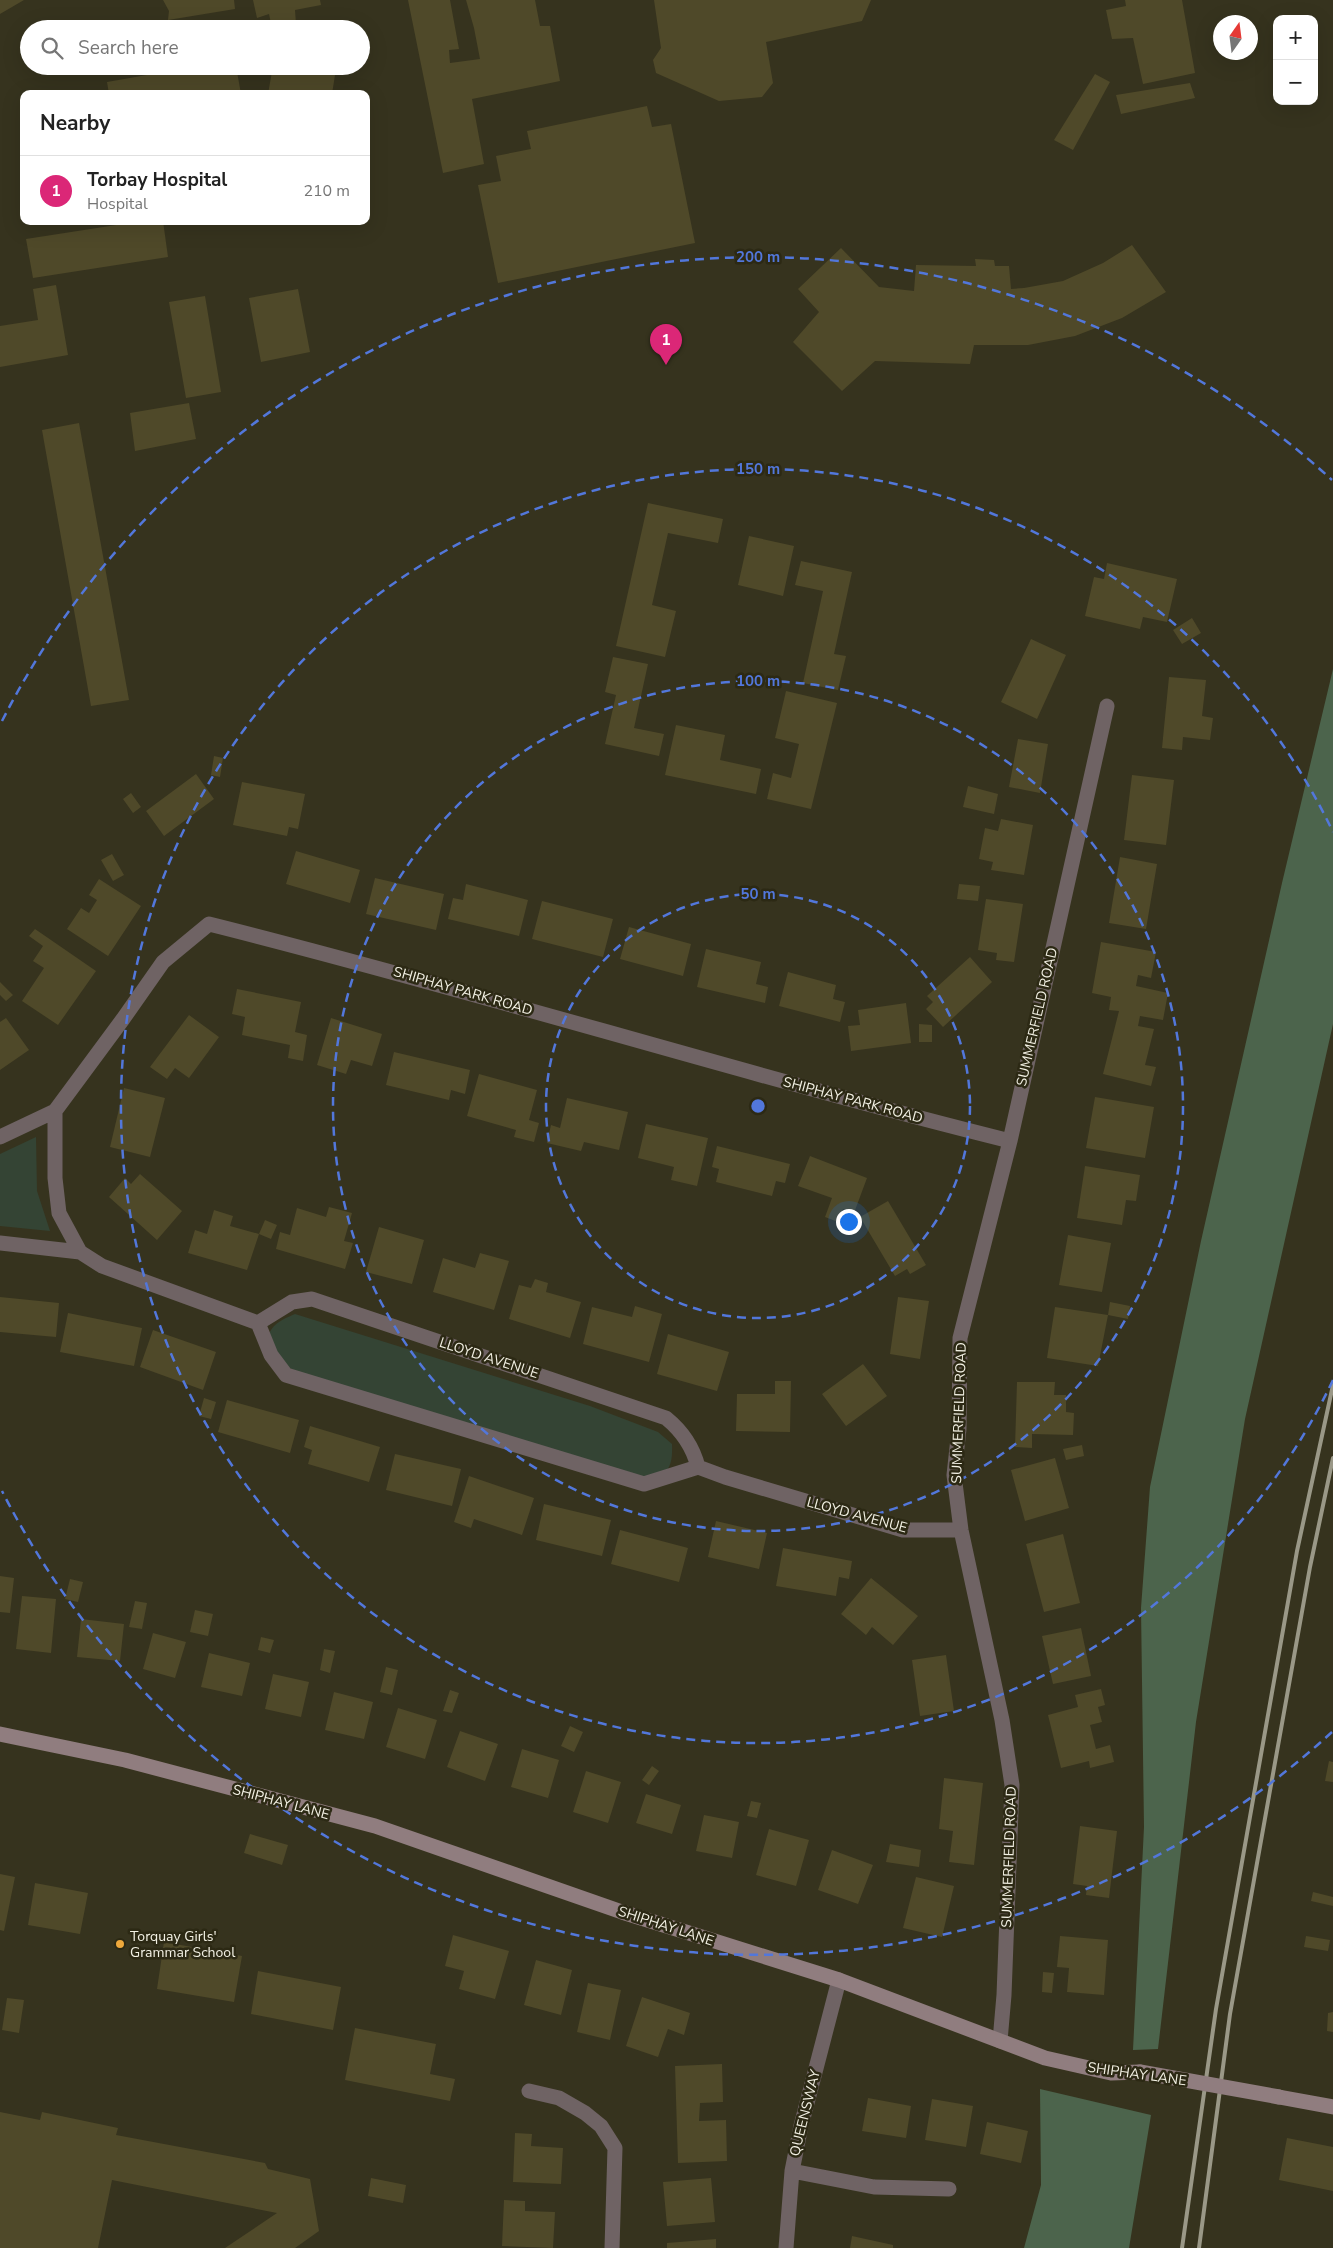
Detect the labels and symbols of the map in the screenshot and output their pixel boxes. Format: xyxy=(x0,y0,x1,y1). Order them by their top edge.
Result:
north arrow xyxy=(1213,15,1258,60)
text: 200 m xyxy=(736,247,780,267)
pin: 1 xyxy=(650,324,682,365)
text: 150 m xyxy=(736,459,780,479)
text: 100 m xyxy=(736,671,780,691)
text: 50 m xyxy=(740,884,776,904)
street label: SUMMERFIELD ROAD xyxy=(1012,946,1062,1088)
street label: SHIPHAY PARK ROAD xyxy=(391,962,535,1020)
street label: SHIPHAY PARK ROAD xyxy=(781,1072,925,1128)
centre of rings xyxy=(749,1097,767,1115)
your location xyxy=(836,1209,862,1235)
street label: LLOYD AVENUE xyxy=(437,1333,541,1383)
street label: SUMMERFIELD ROAD xyxy=(947,1342,971,1484)
street label: LLOYD AVENUE xyxy=(805,1492,909,1538)
street label: SHIPHAY LANE xyxy=(230,1780,332,1824)
street label: SUMMERFIELD ROAD xyxy=(997,1786,1021,1928)
street label: SHIPHAY LANE xyxy=(616,1902,716,1950)
place label: Torquay Girls' Grammar School xyxy=(130,1927,236,1962)
marker: Torquay Girls' Grammar School xyxy=(114,1938,126,1950)
street label: SHIPHAY LANE xyxy=(1086,2058,1188,2090)
street label: QUEENSWAY xyxy=(785,2067,825,2158)

